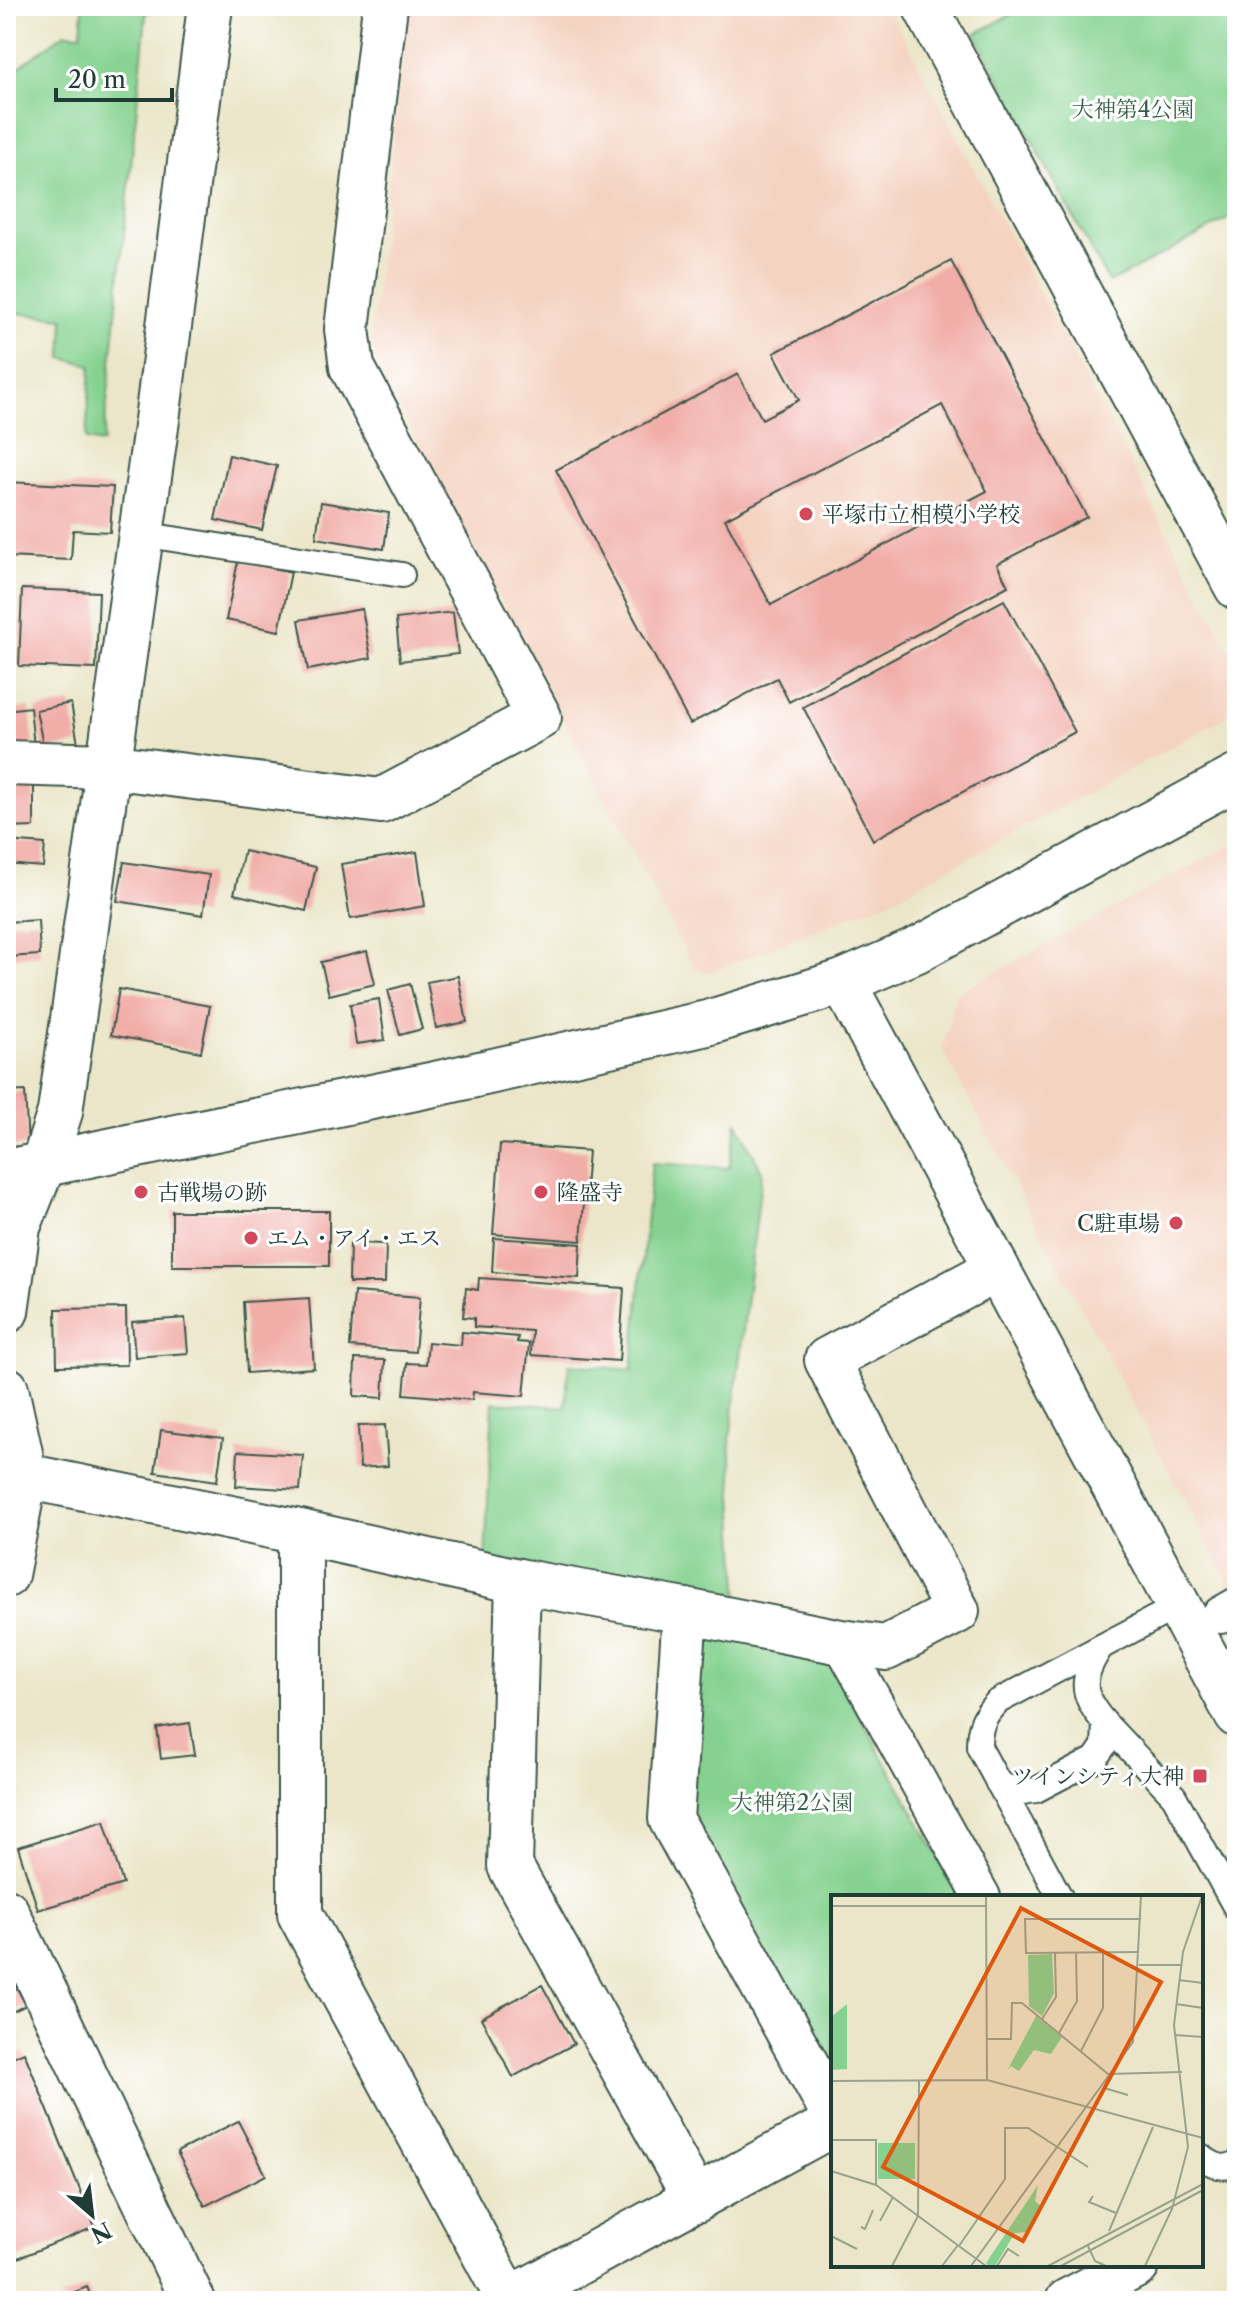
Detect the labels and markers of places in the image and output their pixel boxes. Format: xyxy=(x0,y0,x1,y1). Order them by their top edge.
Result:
place label: 平塚市立相模小学校 xyxy=(822,501,1020,528)
marker: 平塚市立相模小学校 xyxy=(797,505,815,523)
place label: 古戦場の跡 xyxy=(157,1179,267,1206)
place label: 隆盛寺 xyxy=(557,1179,623,1206)
marker: 古戦場の跡 xyxy=(132,1183,150,1201)
marker: 隆盛寺 xyxy=(532,1183,550,1201)
place label: C駐車場 xyxy=(1077,1210,1160,1237)
marker: C駐車場 xyxy=(1167,1214,1185,1232)
place label: エム・アイ・エス xyxy=(267,1225,441,1252)
marker: エム・アイ・エス xyxy=(242,1229,260,1247)
place label: ツインシティ大神 xyxy=(1011,1763,1184,1790)
marker: ツインシティ大神 xyxy=(1191,1767,1209,1785)

